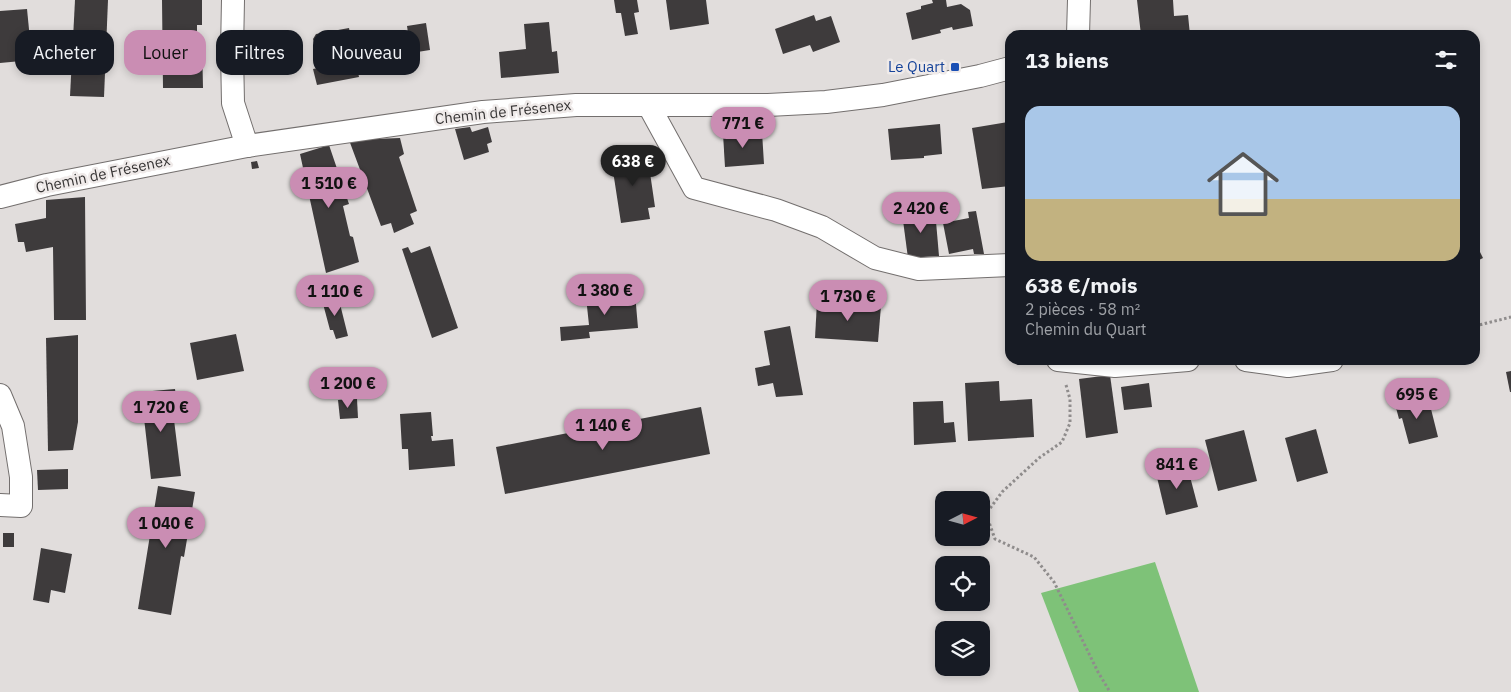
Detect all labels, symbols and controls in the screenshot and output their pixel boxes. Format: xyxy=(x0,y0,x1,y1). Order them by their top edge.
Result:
chip: Acheter xyxy=(15,30,114,75)
chip: Louer xyxy=(124,30,206,75)
chip: Filtres xyxy=(216,30,303,75)
chip: Nouveau xyxy=(313,30,420,75)
text: 13 biens xyxy=(1025,46,1109,74)
icon: filters xyxy=(1432,46,1460,74)
place label: Le Quart xyxy=(888,57,945,76)
marker: Le Quart xyxy=(949,61,961,73)
street label: Chemin de Frésenex xyxy=(434,95,572,128)
pin: 771 € xyxy=(708,106,778,149)
text: 771 € xyxy=(722,113,764,133)
icon: home xyxy=(1198,139,1288,229)
pin: 638 € xyxy=(598,144,668,187)
street label: Chemin de Frésenex xyxy=(34,150,172,197)
text: 638 € xyxy=(612,151,654,171)
pin: 1 510 € xyxy=(283,166,375,209)
text: 1 510 € xyxy=(301,173,357,193)
pin: 2 420 € xyxy=(875,192,967,234)
text: 2 420 € xyxy=(893,198,949,218)
text: 638 €/mois xyxy=(1025,271,1138,299)
pin: 1 110 € xyxy=(289,274,381,317)
pin: 1 380 € xyxy=(559,274,651,316)
text: 1 380 € xyxy=(577,280,633,300)
pin: 1 730 € xyxy=(802,280,894,322)
text: 1 110 € xyxy=(307,281,363,301)
text: 1 730 € xyxy=(820,286,876,306)
text: 2 pièces · 58 m² xyxy=(1025,299,1140,319)
text: Chemin du Quart xyxy=(1025,319,1146,339)
pin: 1 200 € xyxy=(302,366,394,409)
text: 1 200 € xyxy=(320,373,376,393)
pin: 695 € xyxy=(1382,378,1452,420)
text: 695 € xyxy=(1396,384,1438,404)
pin: 1 720 € xyxy=(115,390,207,433)
text: 1 720 € xyxy=(133,397,189,417)
pin: 1 140 € xyxy=(557,408,649,451)
text: 1 140 € xyxy=(575,415,631,435)
pin: 841 € xyxy=(1142,448,1212,490)
text: 841 € xyxy=(1156,454,1198,474)
north arrow xyxy=(935,491,990,546)
map controls xyxy=(935,491,990,676)
pin: 1 040 € xyxy=(120,506,212,549)
text: 1 040 € xyxy=(138,513,194,533)
button: locate xyxy=(935,556,990,611)
button: layers xyxy=(935,621,990,676)

